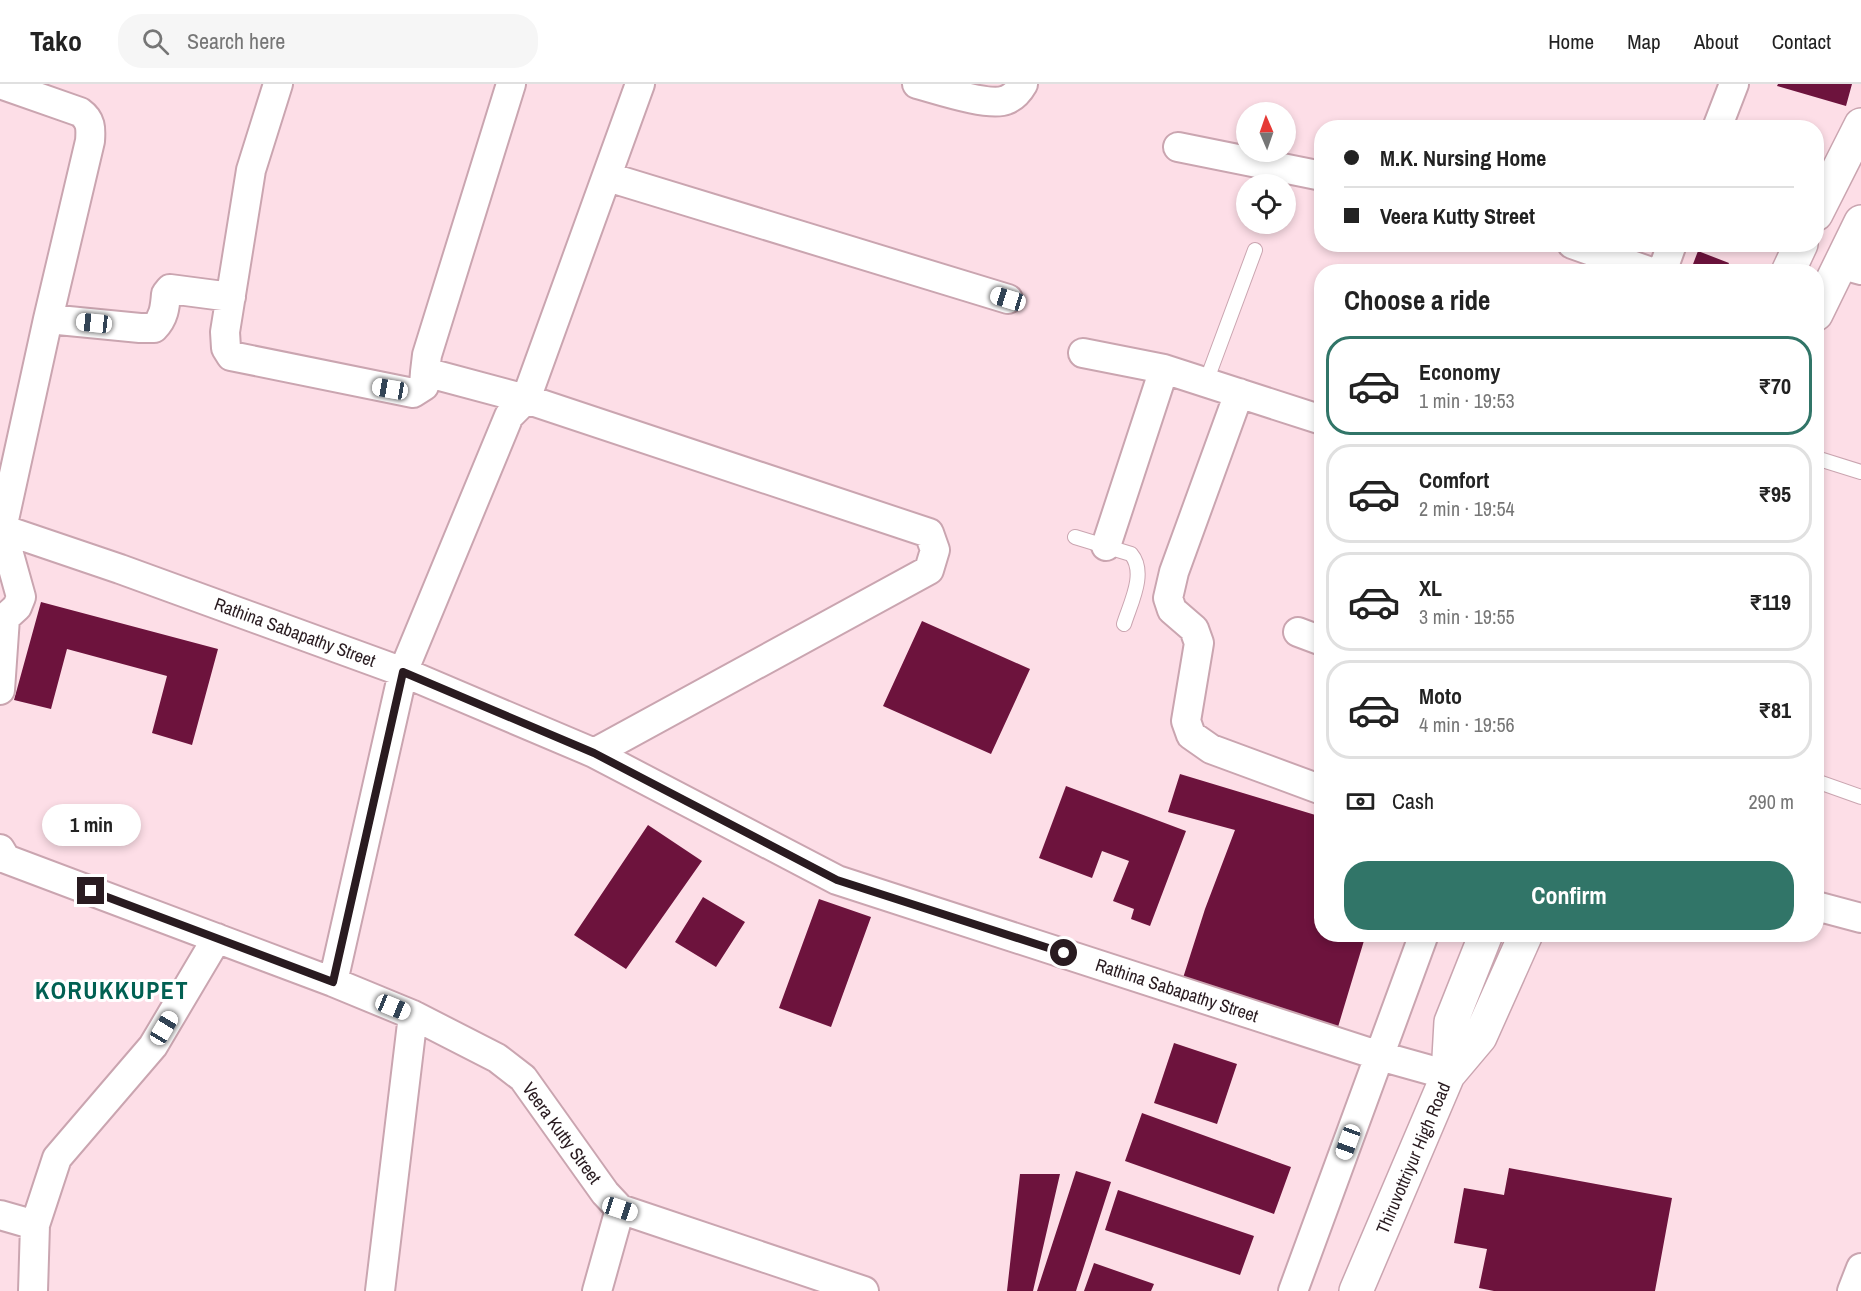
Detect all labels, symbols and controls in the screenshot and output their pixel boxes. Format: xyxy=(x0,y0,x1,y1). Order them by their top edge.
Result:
search box xyxy=(118,14,538,68)
text: Tako xyxy=(30,22,82,60)
icon: search xyxy=(139,25,172,58)
text: Search here xyxy=(187,26,285,56)
text: Home xyxy=(1548,27,1594,56)
text: Map xyxy=(1627,27,1661,56)
text: About xyxy=(1694,27,1739,56)
text: Contact xyxy=(1772,27,1831,56)
north arrow xyxy=(1236,102,1296,162)
map controls xyxy=(1236,102,1296,234)
text: M.K. Nursing Home xyxy=(1380,143,1546,173)
button: locate xyxy=(1236,174,1296,234)
text: Veera Kutty Street xyxy=(1380,201,1535,231)
text: Choose a ride xyxy=(1344,282,1490,318)
car xyxy=(988,285,1028,313)
car xyxy=(75,312,113,334)
text: Economy xyxy=(1419,357,1500,387)
icon: car xyxy=(1347,359,1401,413)
text: ₹70 xyxy=(1758,371,1791,401)
car xyxy=(371,377,409,401)
text: 1 min · 19:53 xyxy=(1419,387,1515,414)
text: Comfort xyxy=(1419,465,1489,495)
icon: car xyxy=(1347,467,1401,521)
text: ₹95 xyxy=(1758,479,1791,509)
text: 2 min · 19:54 xyxy=(1419,495,1515,522)
text: XL xyxy=(1419,573,1442,603)
icon: car xyxy=(1347,575,1401,629)
text: ₹119 xyxy=(1749,587,1791,617)
street label: Rathina Sabapathy Street xyxy=(211,591,379,673)
text: 3 min · 19:55 xyxy=(1419,603,1515,630)
text: Moto xyxy=(1419,681,1462,711)
icon: car xyxy=(1347,683,1401,737)
text: ₹81 xyxy=(1758,695,1791,725)
text: 4 min · 19:56 xyxy=(1419,711,1515,738)
icon: cash xyxy=(1344,785,1377,818)
text: Cash xyxy=(1392,786,1434,816)
text: 290 m xyxy=(1748,788,1794,815)
callout: 1 min xyxy=(42,804,140,846)
text: 1 min xyxy=(70,811,113,838)
button: Confirm xyxy=(1344,861,1794,930)
route end xyxy=(77,877,104,904)
route start xyxy=(1050,939,1077,966)
street label: Rathina Sabapathy Street xyxy=(1092,952,1262,1028)
district label: KORUKKUPET xyxy=(35,974,189,1006)
car xyxy=(373,992,413,1022)
car xyxy=(147,1008,181,1048)
street label: Veera Kutty Street xyxy=(517,1077,607,1189)
street label: Thiruvottriyur High Road xyxy=(1370,1078,1456,1238)
car xyxy=(1333,1122,1363,1162)
car xyxy=(600,1195,640,1223)

